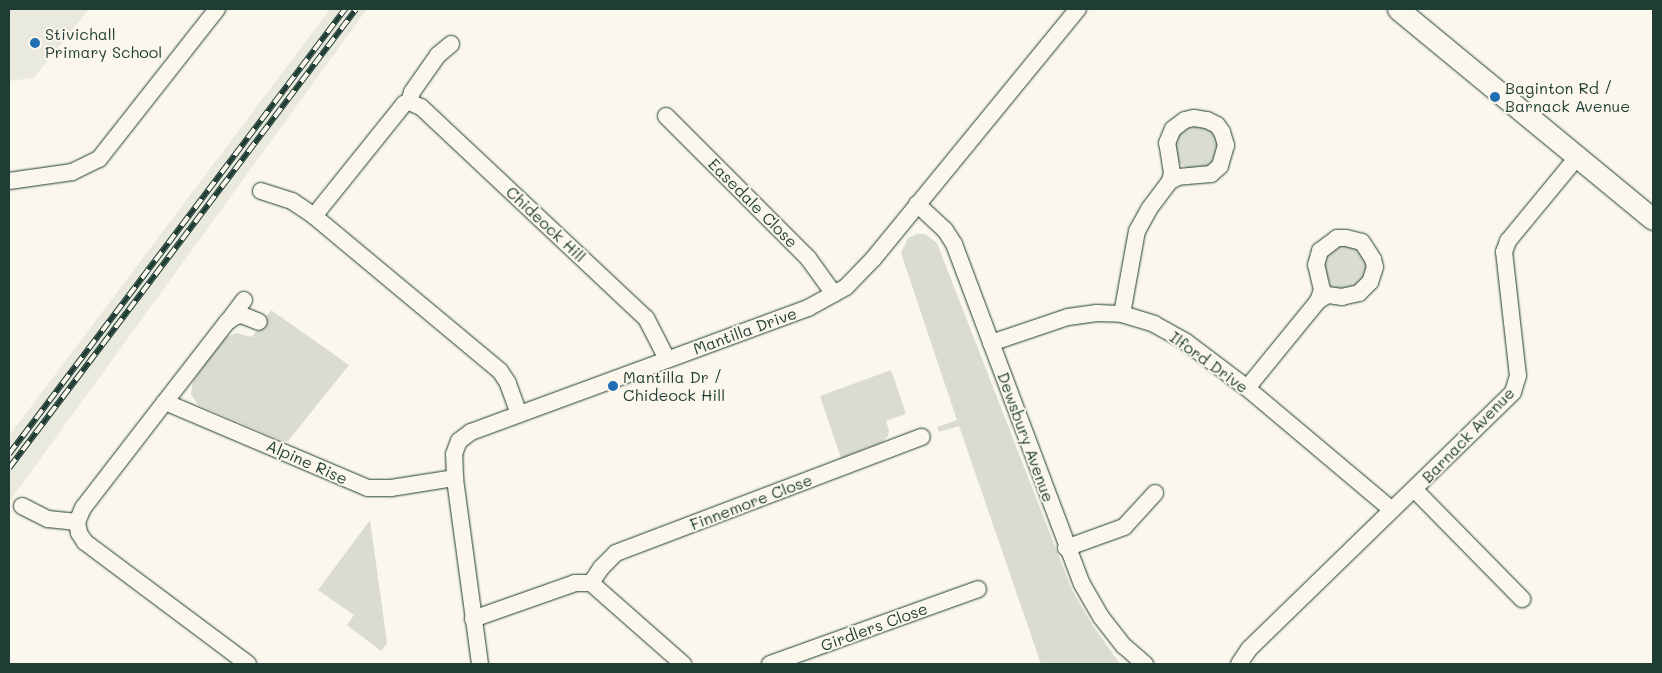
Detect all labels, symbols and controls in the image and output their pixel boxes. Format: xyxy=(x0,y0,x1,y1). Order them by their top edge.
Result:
place label: Stivichall Primary School xyxy=(45,24,162,62)
marker: Stivichall Primary School xyxy=(29,37,41,49)
place label: Baginton Rd / Barnack Avenue xyxy=(1505,78,1630,116)
marker: Baginton Rd / Barnack Avenue xyxy=(1489,91,1501,103)
street label: Easedale Close xyxy=(704,154,802,252)
street label: Chideock Hill xyxy=(502,182,590,266)
street label: Mantilla Drive xyxy=(691,303,799,359)
street label: Ilford Drive xyxy=(1166,327,1252,397)
place label: Mantilla Dr / Chideock Hill xyxy=(623,367,725,405)
street label: Dewsbury Avenue xyxy=(994,369,1058,505)
marker: Mantilla Dr / Chideock Hill xyxy=(607,380,619,392)
street label: Barnack Avenue xyxy=(1418,383,1518,487)
street label: Alpine Rise xyxy=(264,436,350,488)
street label: Finnemore Close xyxy=(687,470,815,534)
street label: Girdlers Close xyxy=(818,599,930,655)

